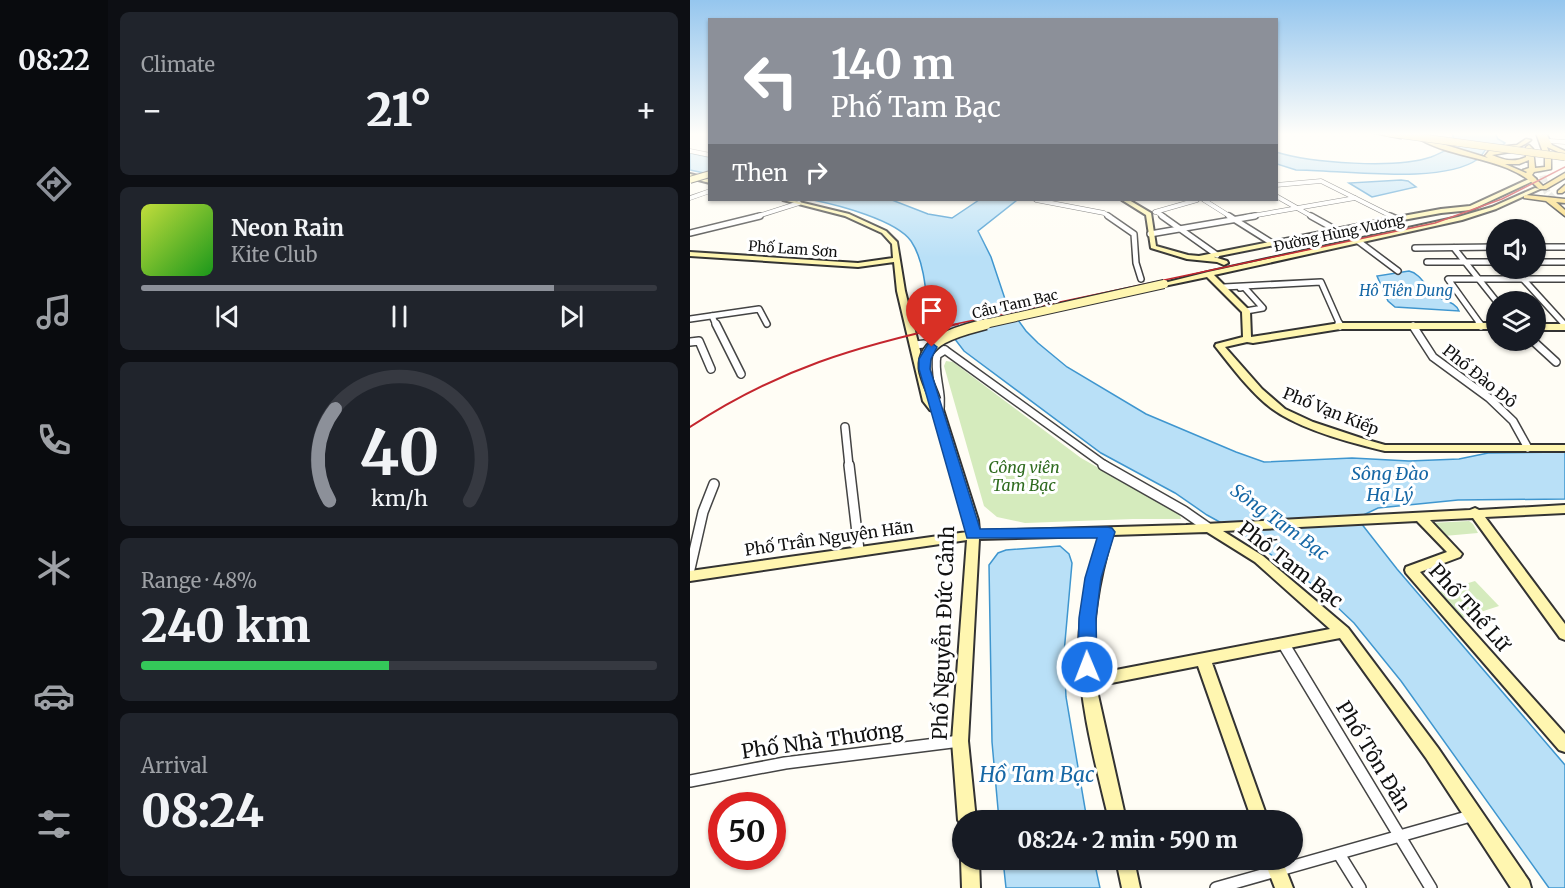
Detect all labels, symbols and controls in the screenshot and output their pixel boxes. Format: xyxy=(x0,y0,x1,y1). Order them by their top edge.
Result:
text: 140 m xyxy=(831,38,954,90)
icon: left xyxy=(732,42,810,120)
text: 08:22 xyxy=(18,43,90,77)
text: Climate xyxy=(141,52,215,77)
text: 21° xyxy=(366,82,432,138)
text: − xyxy=(141,90,163,131)
text: + xyxy=(635,90,657,131)
text: Phố Tam Bạc xyxy=(831,90,1001,124)
icon: right xyxy=(800,156,833,189)
text: Then xyxy=(732,159,788,187)
icon: directions xyxy=(33,163,75,205)
street label: Đường Hùng Vương xyxy=(1272,210,1406,256)
text: Neon Rain xyxy=(231,214,344,242)
map controls xyxy=(1486,219,1546,351)
button: sound xyxy=(1486,219,1546,279)
street label: Phố Lam Sơn xyxy=(748,237,838,261)
text: Kite Club xyxy=(231,242,317,267)
water label: Hô Tiên Dung xyxy=(1358,281,1453,300)
pin xyxy=(906,285,957,347)
street label: Cầu Tam Bạc xyxy=(970,285,1060,323)
icon: music xyxy=(33,291,75,333)
button: layers xyxy=(1486,291,1546,351)
icon: arrive xyxy=(915,294,948,327)
icon: previous xyxy=(211,300,244,333)
icon: pause xyxy=(383,300,416,333)
icon: next xyxy=(555,300,588,333)
street label: Phố Đào Đô xyxy=(1439,340,1521,412)
street label: Phố Vạn Kiếp xyxy=(1280,383,1382,439)
text: 40 xyxy=(359,414,439,492)
icon: phone xyxy=(33,419,75,461)
park label: Công viên Tam Bạc xyxy=(988,457,1060,495)
water label: Sông Đào Hạ Lý xyxy=(1351,462,1429,506)
water label: Sông Tam Bạc xyxy=(1226,479,1334,565)
text: km/h xyxy=(371,485,427,512)
street label: Phố Tam Bạc xyxy=(1234,515,1348,613)
street label: Phố Trần Nguyên Hãn xyxy=(743,516,915,560)
street label: Phố Nguyễn Đức Cảnh xyxy=(926,525,959,741)
icon: climate xyxy=(33,547,75,589)
street label: Phố Thế Lữ xyxy=(1424,558,1517,657)
text: Range · 48% xyxy=(141,568,257,593)
text: 240 km xyxy=(141,598,311,654)
position arrow xyxy=(1055,635,1119,699)
icon: car xyxy=(33,675,75,717)
street label: Phố Tôn Đản xyxy=(1331,696,1417,816)
street label: Phố Nhà Thương xyxy=(740,716,904,764)
text: Arrival xyxy=(141,753,208,778)
water label: Hồ Tam Bạc xyxy=(978,761,1095,788)
text: 08:24 xyxy=(141,783,264,839)
speed limit sign: 50 xyxy=(708,792,786,870)
icon: filters xyxy=(33,803,75,845)
text: 08:24 · 2 min · 590 m xyxy=(1018,826,1237,854)

